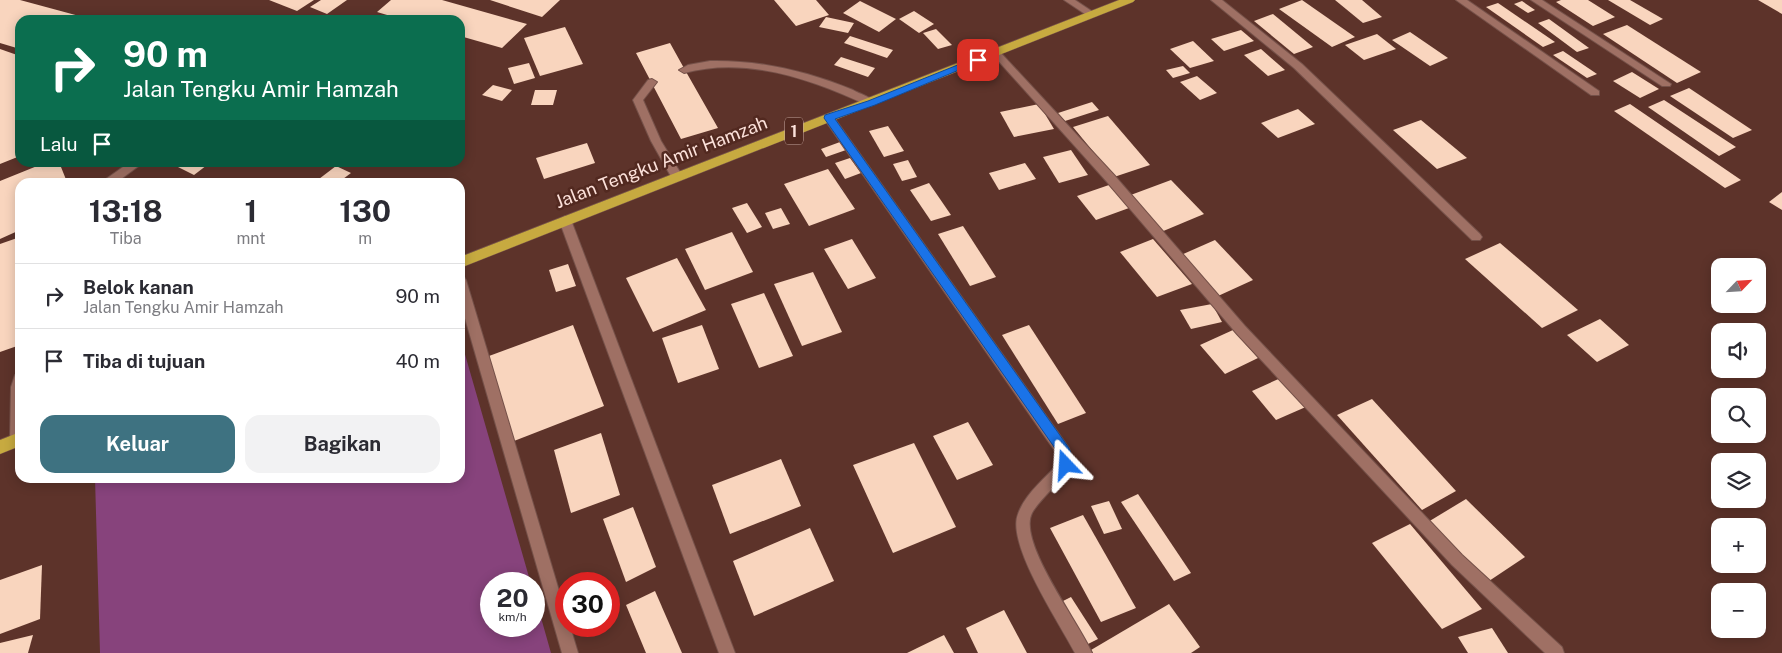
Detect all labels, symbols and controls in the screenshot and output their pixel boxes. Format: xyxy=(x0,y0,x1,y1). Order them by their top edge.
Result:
text: 90 m xyxy=(123,34,208,75)
icon: right xyxy=(40,35,105,100)
pin xyxy=(957,39,999,81)
icon: arrive xyxy=(964,46,992,74)
text: Jalan Tengku Amir Hamzah xyxy=(123,76,399,102)
street label: Jalan Tengku Amir Hamzah xyxy=(552,112,770,212)
road number: 1 xyxy=(785,118,803,144)
icon: arrive xyxy=(88,130,116,158)
text: Lalu xyxy=(40,133,78,155)
text: 13:18 xyxy=(89,193,163,229)
text: 1 xyxy=(244,193,257,229)
text: 130 xyxy=(339,193,391,229)
text: Tiba xyxy=(110,229,142,248)
text: mnt xyxy=(236,229,265,248)
text: m xyxy=(358,229,372,248)
north arrow xyxy=(1711,258,1766,312)
map controls xyxy=(1711,258,1766,638)
text: Belok kanan xyxy=(83,276,194,298)
icon: right xyxy=(40,282,68,310)
text: 90 m xyxy=(396,285,440,307)
text: Jalan Tengku Amir Hamzah xyxy=(83,298,284,317)
button: sound xyxy=(1711,323,1766,378)
icon: arrive xyxy=(40,347,68,375)
text: Tiba di tujuan xyxy=(83,350,205,372)
text: 40 m xyxy=(395,350,440,372)
button: search xyxy=(1711,388,1766,443)
button: Keluar xyxy=(40,415,235,473)
button: Bagikan xyxy=(245,415,440,473)
position arrow xyxy=(1039,438,1091,490)
button: layers xyxy=(1711,453,1766,508)
button: + xyxy=(1711,518,1766,573)
speed limit sign: 30 xyxy=(555,572,620,637)
text: 20 xyxy=(497,583,529,613)
button: − xyxy=(1711,583,1766,638)
text: km/h xyxy=(498,610,527,624)

